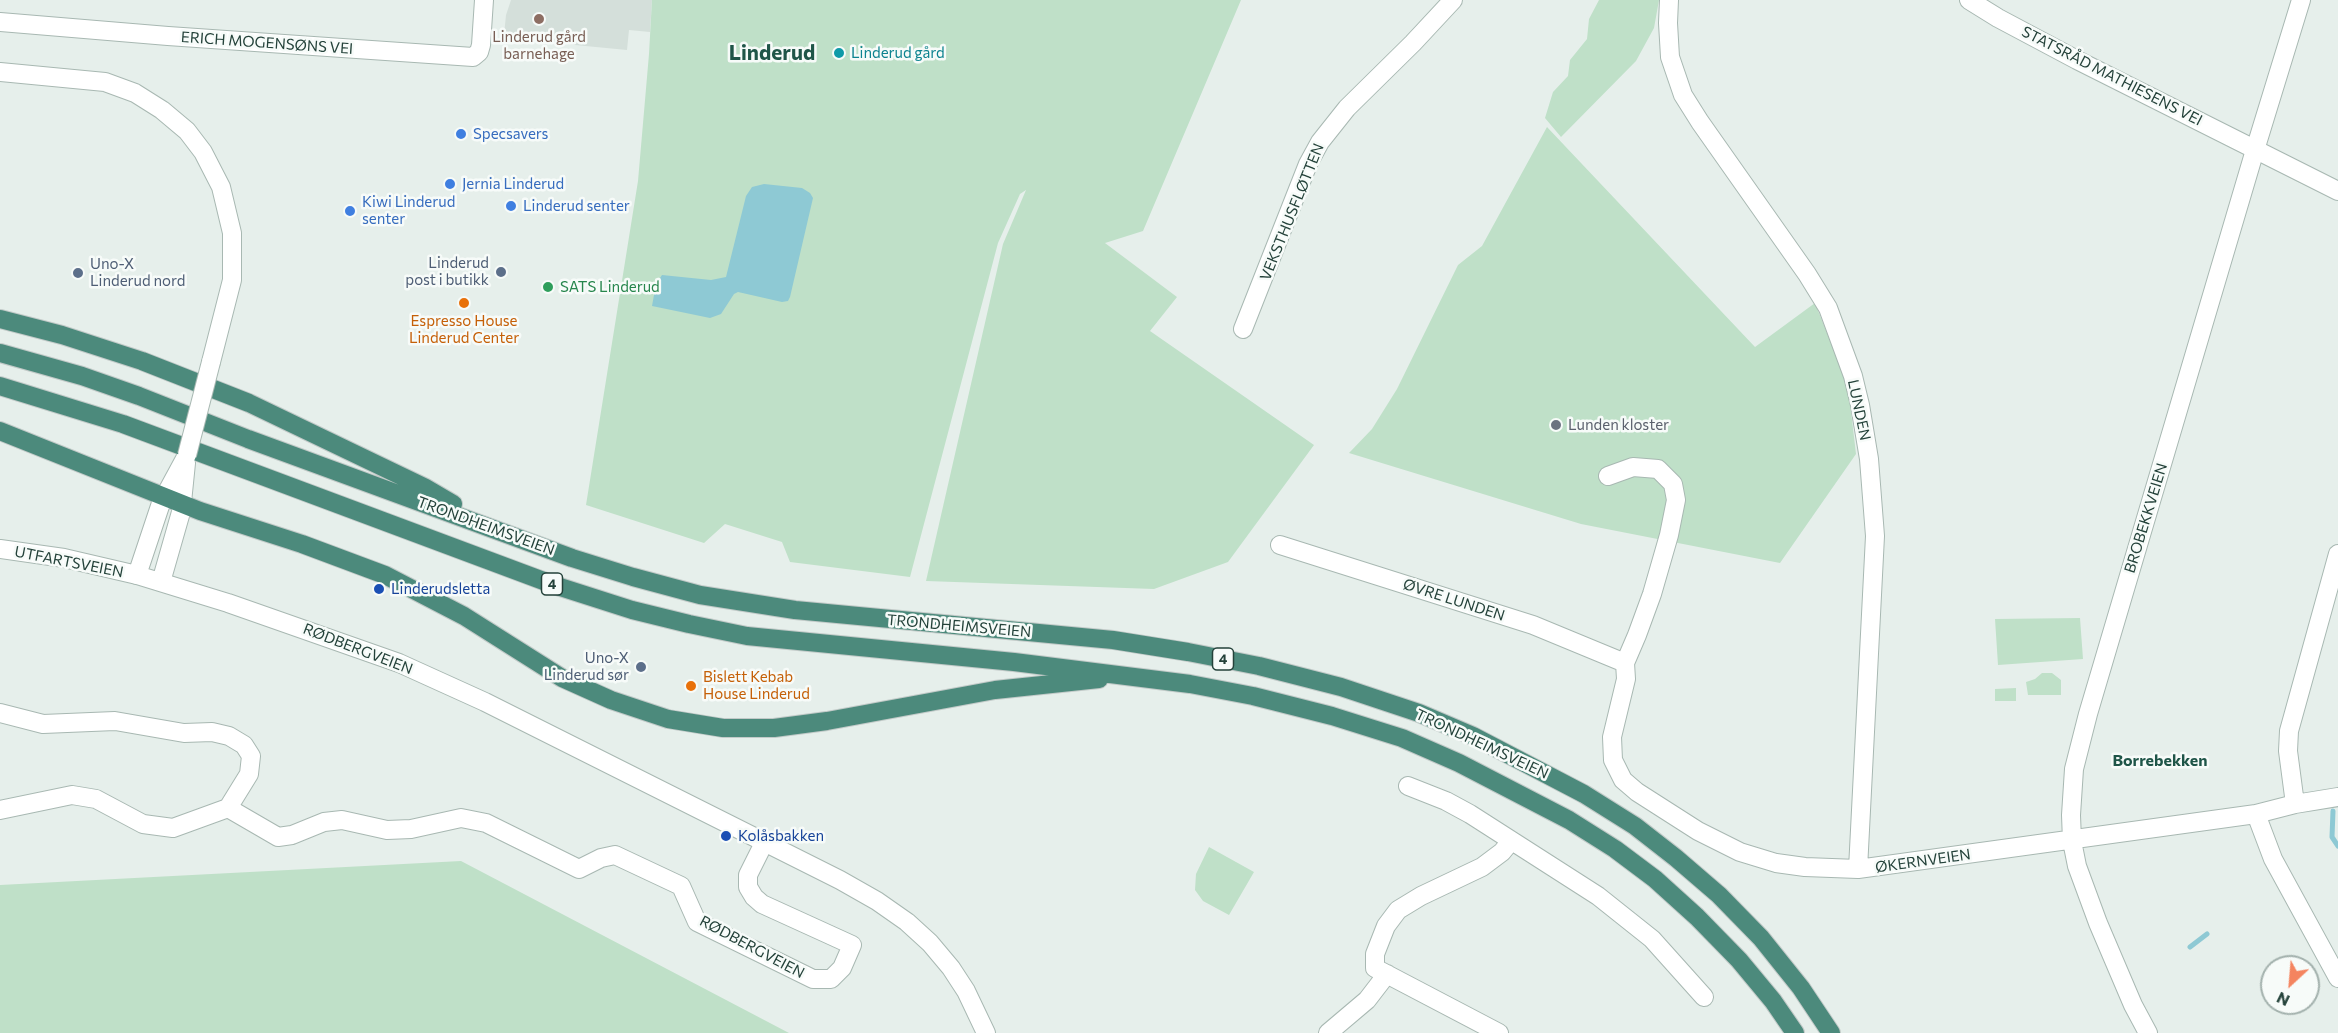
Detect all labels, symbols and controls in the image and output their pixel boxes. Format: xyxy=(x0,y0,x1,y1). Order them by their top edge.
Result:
marker: Linderud gård barnehage xyxy=(532,12,546,26)
street label: STATSRÅD MATHIESENS VEI xyxy=(2019,23,2205,129)
street label: ERICH MOGENSØNS VEI xyxy=(180,28,354,58)
place label: Linderud gård barnehage xyxy=(492,28,586,63)
district label: Linderud xyxy=(729,40,815,66)
place label: Linderud gård xyxy=(851,44,945,62)
marker: Linderud gård xyxy=(832,46,846,60)
place label: Specsavers xyxy=(473,125,548,143)
marker: Specsavers xyxy=(454,127,468,141)
street label: VEKSTHUSFLØTTEN xyxy=(1256,141,1328,283)
place label: Jernia Linderud xyxy=(462,175,564,193)
marker: Jernia Linderud xyxy=(443,177,457,191)
place label: Kiwi Linderud senter xyxy=(362,193,455,228)
place label: Linderud senter xyxy=(523,197,630,215)
marker: Linderud senter xyxy=(504,199,518,213)
marker: Kiwi Linderud senter xyxy=(343,204,357,218)
place label: Linderud post i butikk xyxy=(405,254,489,289)
place label: Uno-X Linderud nord xyxy=(90,255,185,290)
marker: Linderud post i butikk xyxy=(494,265,508,279)
marker: Uno-X Linderud nord xyxy=(71,266,85,280)
place label: SATS Linderud xyxy=(560,278,660,296)
marker: SATS Linderud xyxy=(541,280,555,294)
marker: Espresso House Linderud Center xyxy=(457,296,471,310)
place label: Espresso House Linderud Center xyxy=(409,312,519,347)
street label: LUNDEN xyxy=(1844,378,1874,442)
place label: Lunden kloster xyxy=(1568,416,1669,434)
marker: Lunden kloster xyxy=(1549,418,1563,432)
street label: BROBEKKVEIEN xyxy=(2121,461,2171,575)
street label: TRONDHEIMSVEIEN xyxy=(415,493,557,559)
street label: UTFARTSVEIEN xyxy=(13,543,125,581)
road number: 4 xyxy=(542,573,562,595)
street label: ØVRE LUNDEN xyxy=(1401,575,1507,625)
place label: Linderudsletta xyxy=(391,580,490,598)
marker: Linderudsletta xyxy=(372,582,386,596)
street label: TRONDHEIMSVEIEN xyxy=(886,611,1032,641)
street label: RØDBERGVEIEN xyxy=(301,620,415,678)
road number: 4 xyxy=(1212,648,1234,670)
place label: Uno-X Linderud sør xyxy=(544,649,629,684)
marker: Uno-X Linderud sør xyxy=(634,660,648,674)
place label: Bislett Kebab House Linderud xyxy=(703,668,810,703)
marker: Bislett Kebab House Linderud xyxy=(684,679,698,693)
street label: TRONDHEIMSVEIEN xyxy=(1413,705,1551,783)
district label: Borrebekken xyxy=(2112,751,2208,771)
place label: Kolåsbakken xyxy=(738,827,824,845)
marker: Kolåsbakken xyxy=(719,829,733,843)
street label: ØKERNVEIEN xyxy=(1874,845,1972,877)
street label: RØDBERGVEIEN xyxy=(697,912,807,982)
north arrow xyxy=(2260,955,2320,1015)
text: N xyxy=(2273,989,2292,1011)

